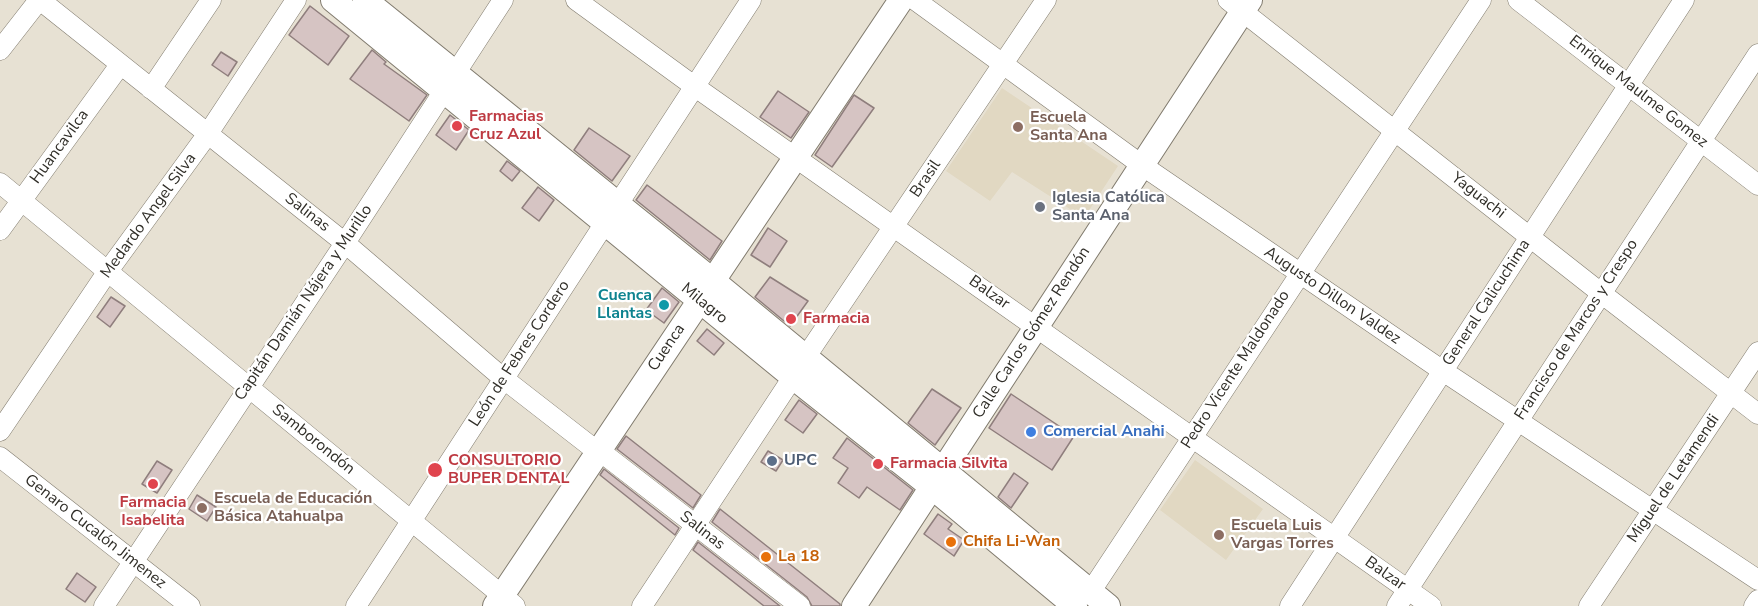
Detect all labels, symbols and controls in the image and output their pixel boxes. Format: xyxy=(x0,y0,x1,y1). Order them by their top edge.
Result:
street label: Enrique Maulme Gomez xyxy=(1565,32,1711,152)
street label: Huancavilca xyxy=(27,106,93,188)
place label: Farmacias Cruz Azul xyxy=(469,107,544,145)
place label: Escuela Santa Ana xyxy=(1030,108,1107,146)
marker: Farmacias Cruz Azul xyxy=(450,119,464,133)
marker: Escuela Santa Ana xyxy=(1011,120,1025,134)
street label: Medardo Angel Silva xyxy=(97,150,201,282)
street label: Brasil xyxy=(907,157,945,201)
street label: Yaguachi xyxy=(1447,169,1509,223)
place label: Iglesia Católica Santa Ana xyxy=(1052,188,1165,226)
street label: Salinas xyxy=(281,189,333,237)
marker: Iglesia Católica Santa Ana xyxy=(1033,200,1047,214)
street label: Capitán Damián Nájera y Murillo xyxy=(231,201,377,405)
street label: General Calicuchima xyxy=(1439,236,1535,370)
street label: Francisco de Marcos y Crespo xyxy=(1511,236,1643,424)
street label: Augusto Dillon Valdez xyxy=(1260,243,1404,349)
street label: Calle Carlos Gómez Rendón xyxy=(969,244,1095,422)
street label: Balzar xyxy=(965,272,1013,314)
street label: León de Febres Cordero xyxy=(466,277,574,431)
street label: Milagro xyxy=(677,279,731,329)
place label: Cuenca Llantas xyxy=(597,286,652,324)
street label: Pedro Vicente Maldonado xyxy=(1178,287,1294,453)
marker: Cuenca Llantas xyxy=(657,298,671,312)
place label: Farmacia xyxy=(803,309,870,329)
marker: Farmacia xyxy=(784,312,798,326)
street label: Cuenca xyxy=(644,321,690,375)
street label: Samborondón xyxy=(268,401,358,479)
street label: Miguel de Letamendi xyxy=(1624,411,1724,547)
place label: Comercial Anahi xyxy=(1043,422,1165,442)
marker: Comercial Anahi xyxy=(1024,425,1038,439)
place label: CONSULTORIO BUPER DENTAL xyxy=(448,451,569,489)
place label: UPC xyxy=(784,451,817,471)
marker: UPC xyxy=(765,454,779,468)
place label: Farmacia Silvita xyxy=(890,454,1008,474)
marker: Farmacia Silvita xyxy=(871,457,885,471)
marker: CONSULTORIO BUPER DENTAL xyxy=(426,461,444,479)
street label: Genaro Cucalón Jimenez xyxy=(20,471,170,593)
marker: Farmacia Isabelita xyxy=(146,477,160,491)
place label: Escuela de Educación Básica Atahualpa xyxy=(214,489,372,527)
place label: Farmacia Isabelita xyxy=(120,493,186,531)
marker: Escuela de Educación Básica Atahualpa xyxy=(195,501,209,515)
street label: Salinas xyxy=(676,507,728,555)
place label: Escuela Luis Vargas Torres xyxy=(1231,516,1334,554)
marker: Escuela Luis Vargas Torres xyxy=(1212,528,1226,542)
place label: Chifa Li-Wan xyxy=(963,532,1060,552)
marker: Chifa Li-Wan xyxy=(944,535,958,549)
place label: La 18 xyxy=(778,547,819,567)
marker: La 18 xyxy=(759,550,773,564)
street label: Balzar xyxy=(1361,553,1409,595)

